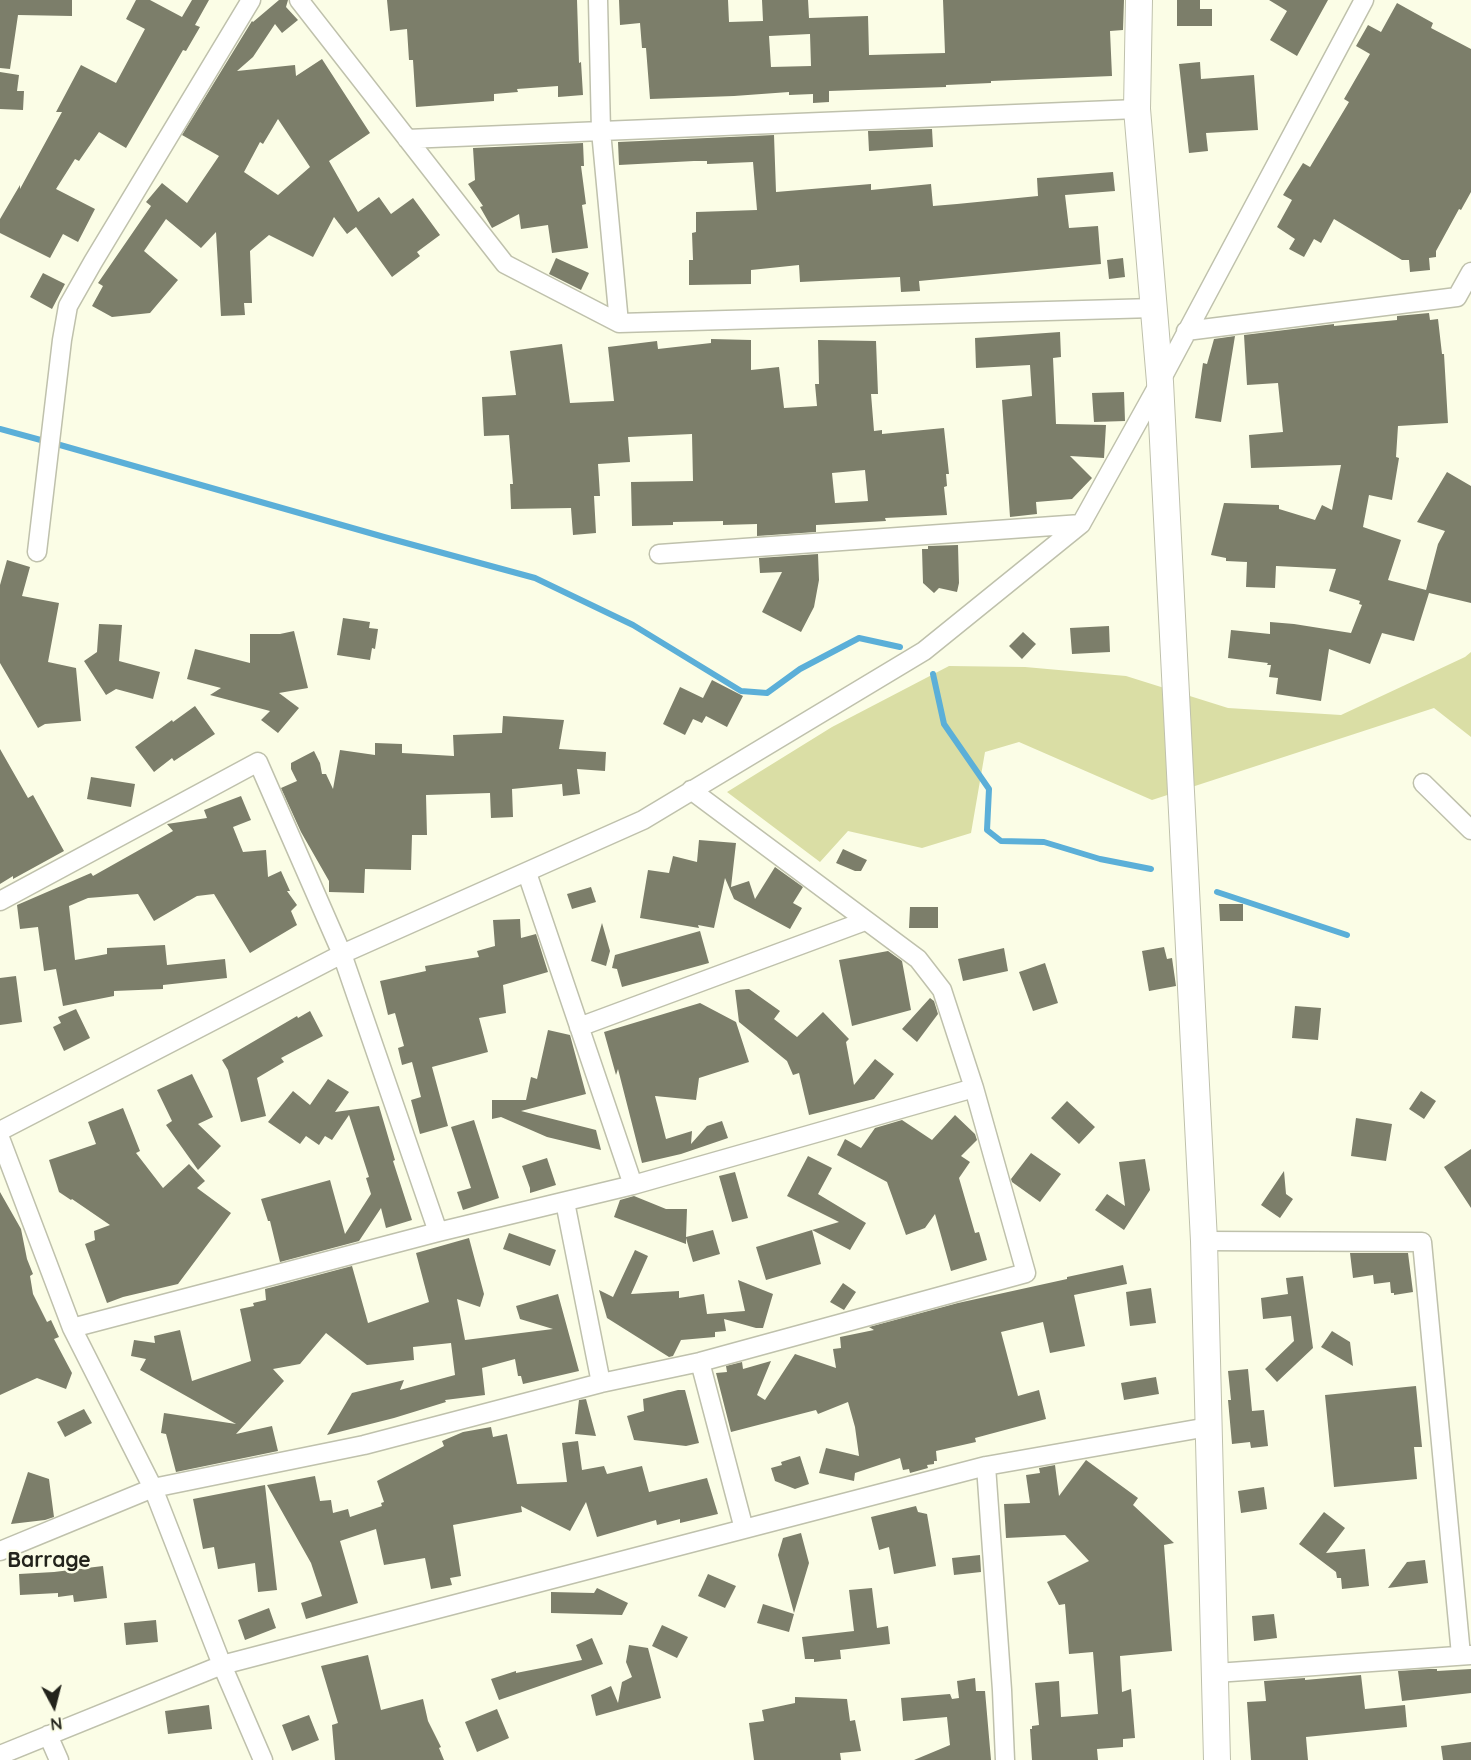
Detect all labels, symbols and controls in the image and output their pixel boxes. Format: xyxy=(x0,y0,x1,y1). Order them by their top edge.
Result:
district label: Barrage xyxy=(7,1548,91,1574)
north arrow xyxy=(24,1676,84,1736)
text: N xyxy=(49,1713,63,1735)

